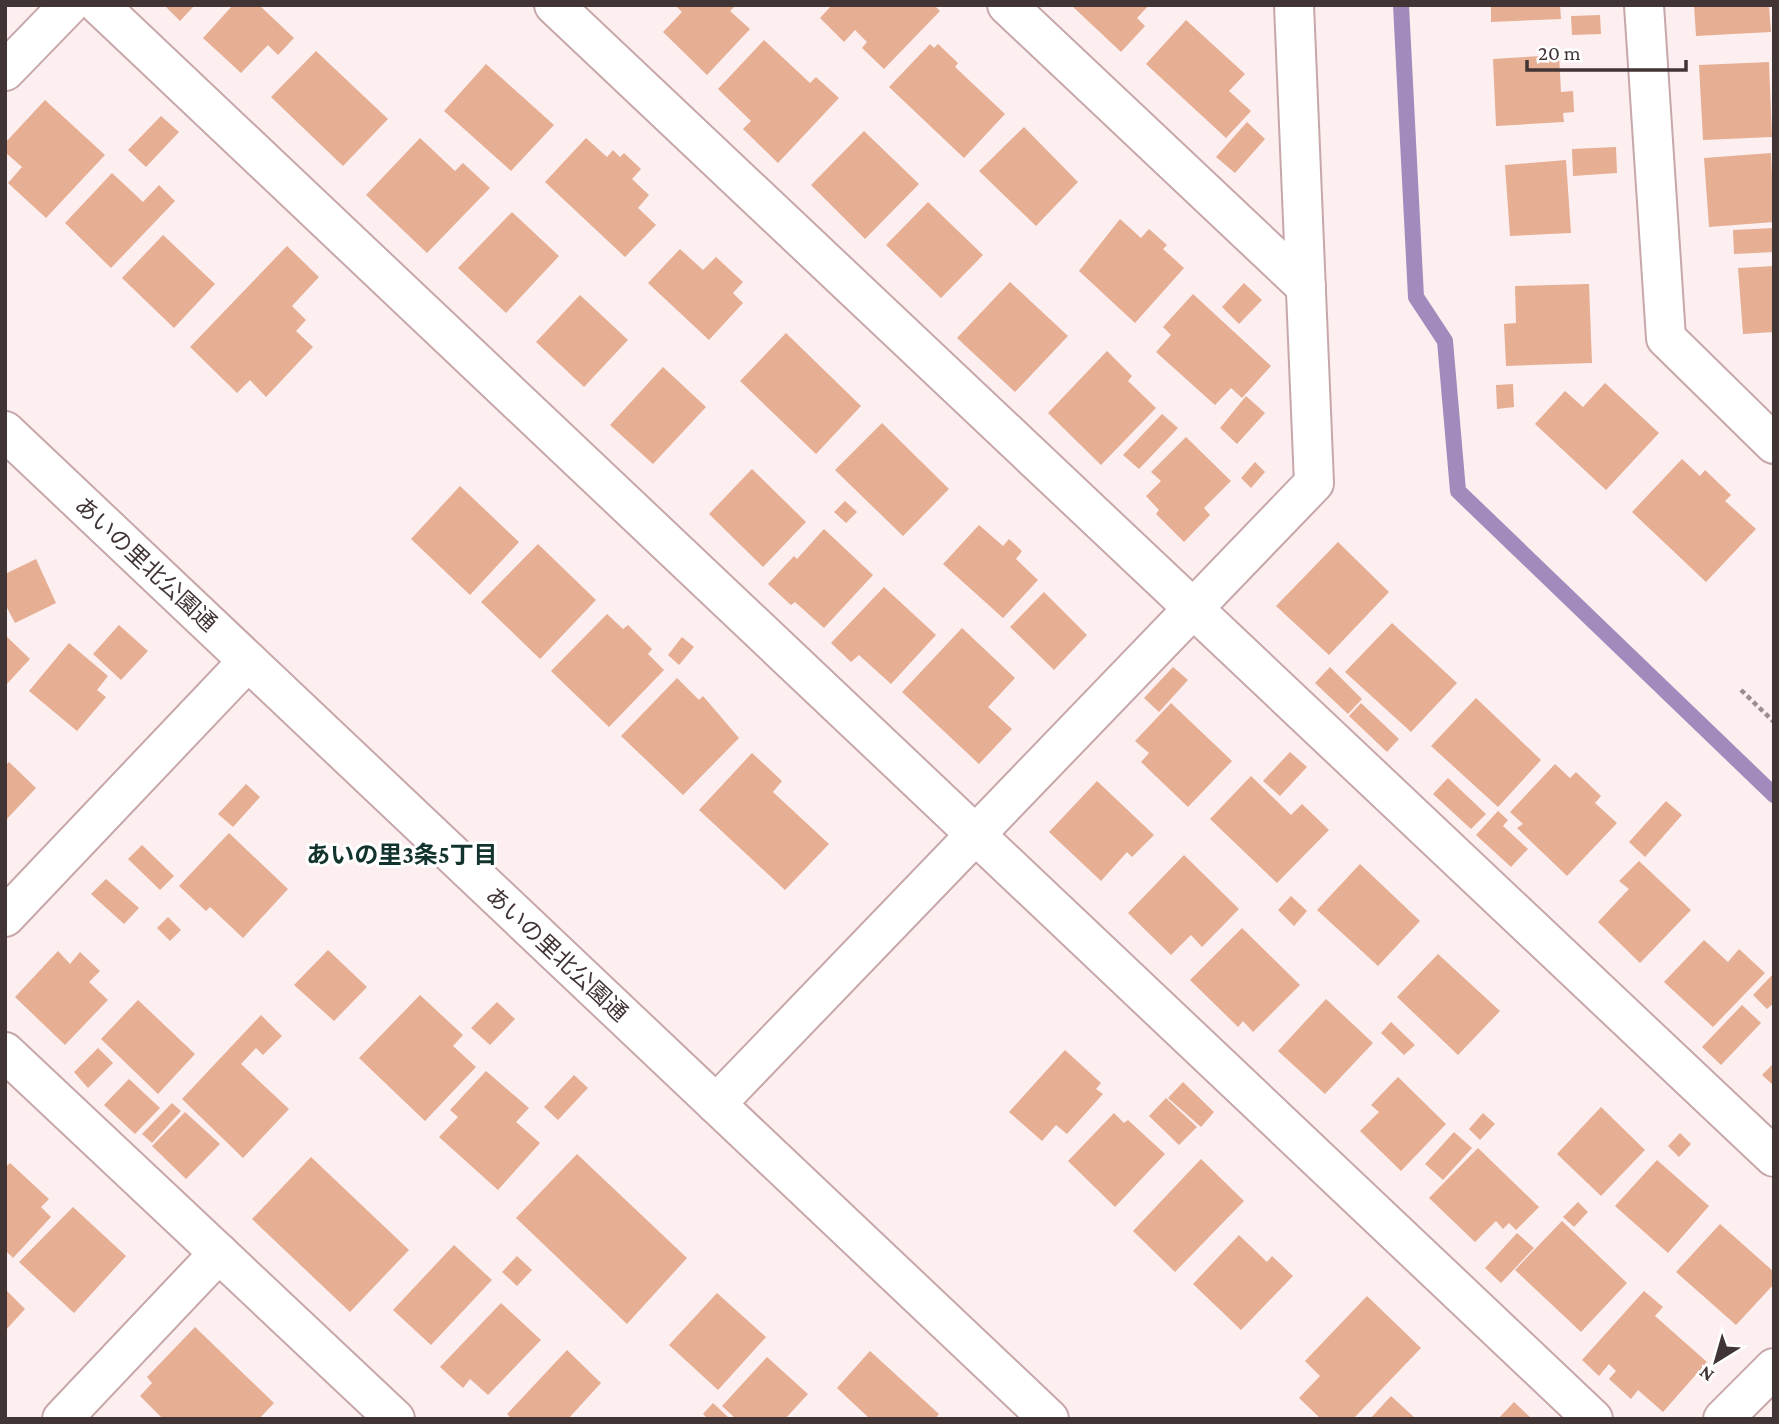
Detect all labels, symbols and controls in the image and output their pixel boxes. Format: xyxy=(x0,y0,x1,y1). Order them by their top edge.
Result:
scale bar xyxy=(1527,28,1686,72)
text: 20 m xyxy=(1538,41,1581,65)
street label: あいの里北公園通 xyxy=(70,492,222,636)
district label: あいの里3条5丁目 xyxy=(306,841,498,868)
street label: あいの里北公園通 xyxy=(481,882,633,1026)
north arrow xyxy=(1681,1326,1751,1396)
text: N xyxy=(1695,1362,1718,1386)

